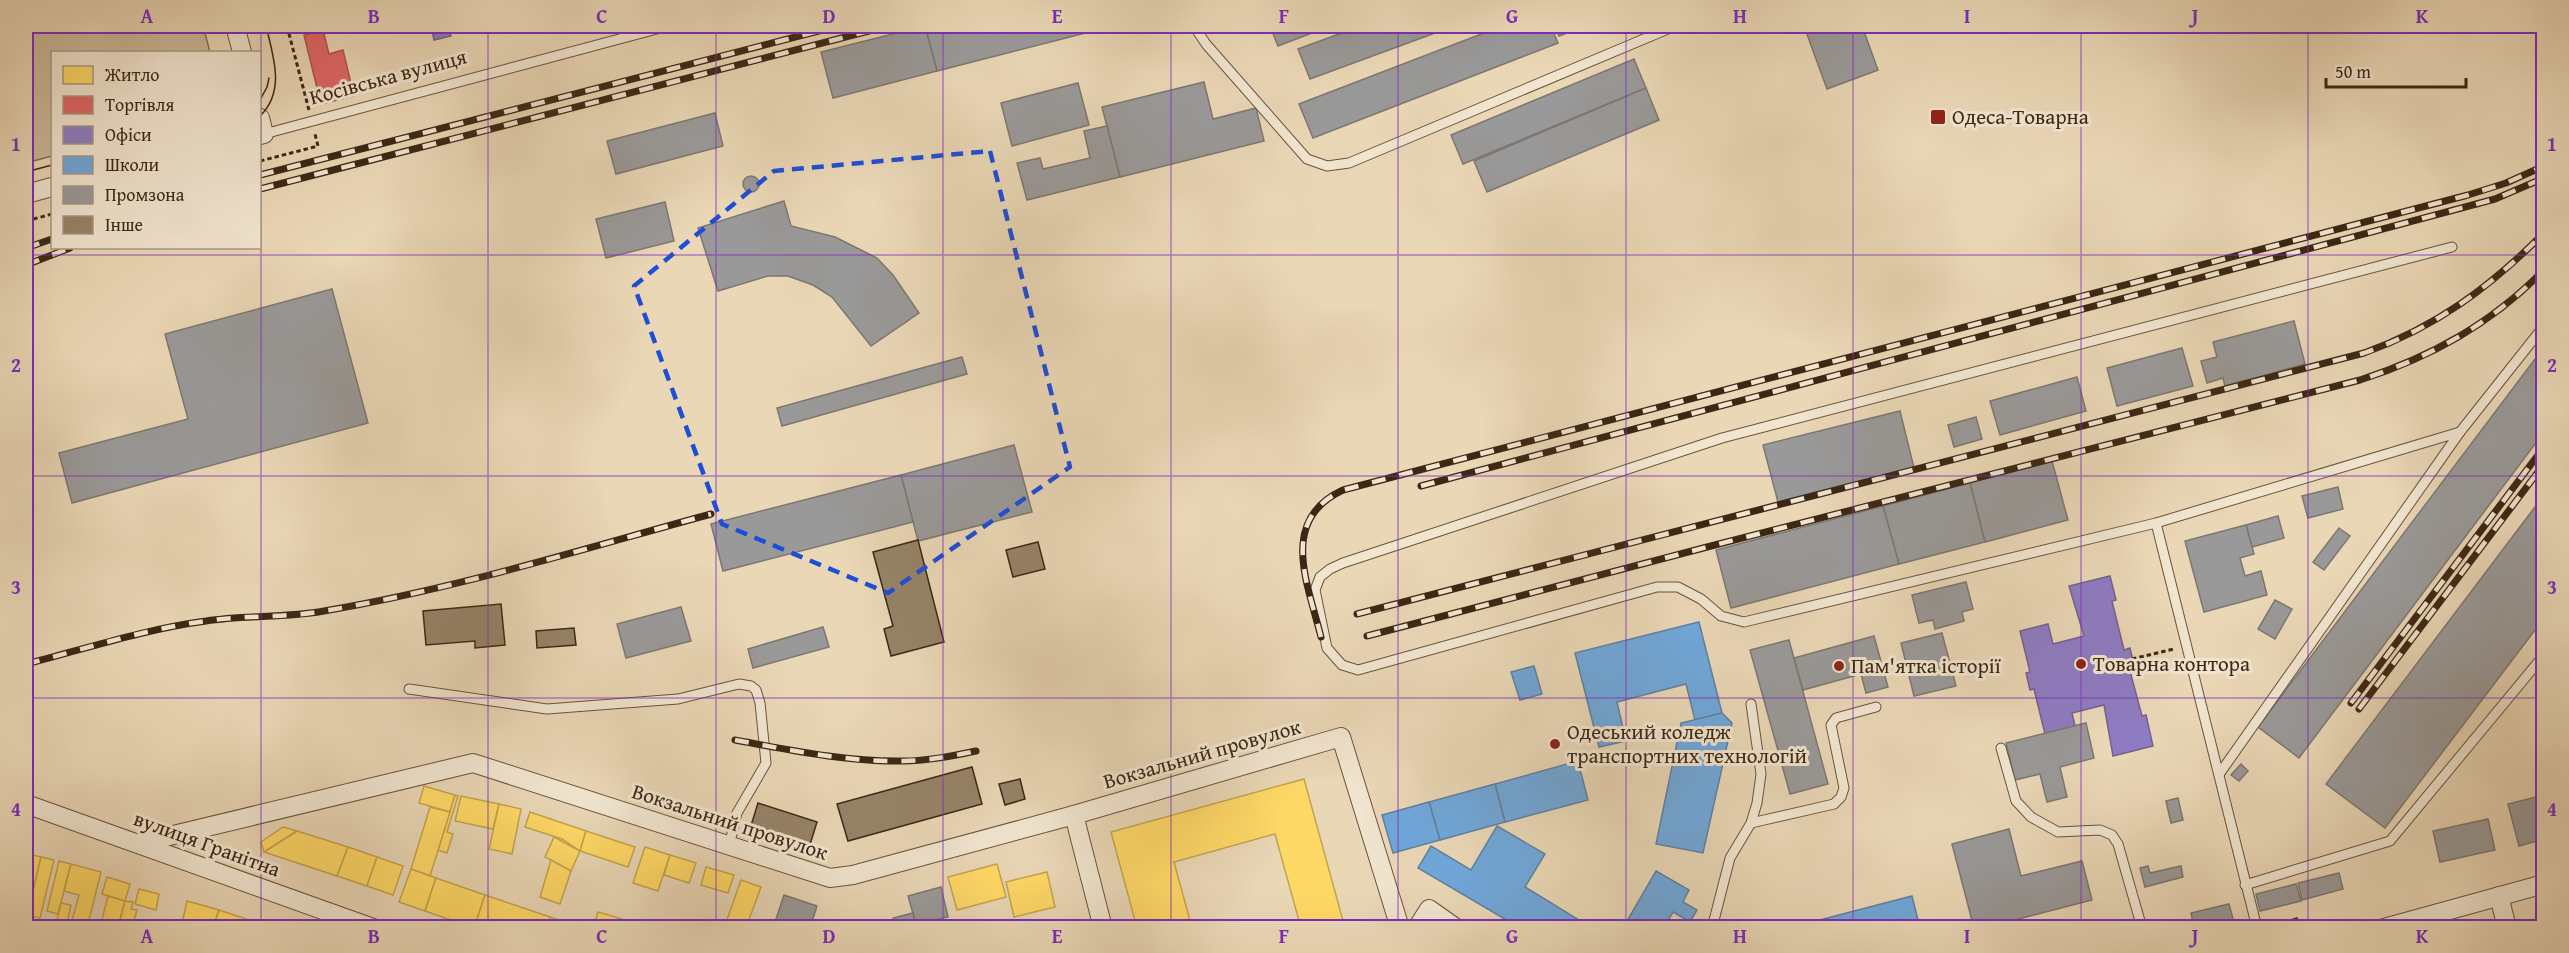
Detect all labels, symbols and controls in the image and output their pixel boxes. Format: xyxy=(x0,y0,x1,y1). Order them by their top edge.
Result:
text: A xyxy=(141,1,154,30)
text: B xyxy=(368,1,380,30)
text: C xyxy=(596,1,608,30)
text: D xyxy=(822,1,836,30)
text: E xyxy=(1052,1,1063,30)
text: F xyxy=(1279,1,1289,30)
text: G xyxy=(1506,1,1518,30)
text: H xyxy=(1733,1,1747,30)
text: I xyxy=(1964,1,1970,30)
text: J xyxy=(2189,1,2199,30)
text: K xyxy=(2416,1,2429,30)
street label: Косівська вулиця xyxy=(306,41,470,112)
legend xyxy=(51,51,261,249)
scale bar xyxy=(2326,51,2466,89)
text: 50 m xyxy=(2335,58,2371,85)
text: Житло xyxy=(104,61,159,88)
text: Торгівля xyxy=(105,91,174,118)
place label: Одеса-Товарна xyxy=(1952,101,2089,132)
marker: Одеса-Товарна xyxy=(1929,108,1947,126)
text: Офіси xyxy=(105,121,152,148)
text: 1 xyxy=(11,129,21,158)
text: 1 xyxy=(2547,129,2557,158)
text: Школи xyxy=(105,151,160,178)
text: Промзона xyxy=(105,181,185,208)
text: Інше xyxy=(105,211,143,238)
text: 2 xyxy=(11,350,21,379)
text: 2 xyxy=(2547,350,2557,379)
text: 3 xyxy=(11,572,21,601)
text: 3 xyxy=(2547,572,2557,601)
place label: Товарна контора xyxy=(2093,648,2250,679)
place label: Пам'ятка історії xyxy=(1851,650,2002,681)
marker: Товарна контора xyxy=(2074,657,2088,671)
marker: Пам'ятка історії xyxy=(1832,659,1846,673)
street label: Вокзальний провулок xyxy=(1100,710,1304,797)
place label: Одеський коледж транспортних технологій xyxy=(1567,716,1807,771)
marker: Одеський коледж транспортних технологій xyxy=(1548,737,1562,751)
street label: Вокзальний провулок xyxy=(628,775,832,868)
text: 4 xyxy=(11,794,21,823)
text: 4 xyxy=(2547,794,2557,823)
street label: вулиця Гранітна xyxy=(129,803,285,884)
text: A xyxy=(141,921,154,950)
text: B xyxy=(368,921,380,950)
text: C xyxy=(596,921,608,950)
text: D xyxy=(822,921,836,950)
text: E xyxy=(1052,921,1063,950)
text: F xyxy=(1279,921,1289,950)
text: G xyxy=(1506,921,1518,950)
text: H xyxy=(1733,921,1747,950)
text: I xyxy=(1964,921,1970,950)
text: J xyxy=(2189,921,2199,950)
text: K xyxy=(2416,921,2429,950)

